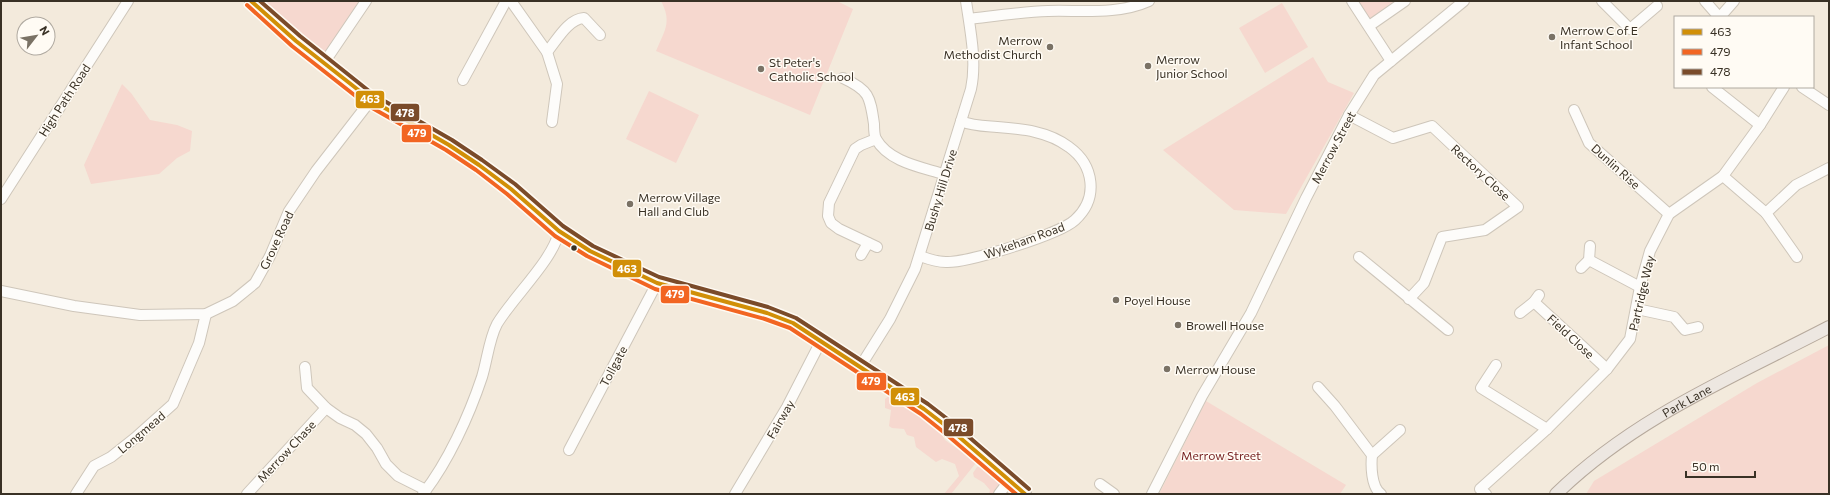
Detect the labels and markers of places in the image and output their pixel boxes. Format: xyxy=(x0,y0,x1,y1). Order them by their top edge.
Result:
place label: Merrow C of E Infant School xyxy=(1560,23,1638,51)
marker: Merrow C of E Infant School xyxy=(1547,32,1557,42)
place label: Merrow Methodist Church xyxy=(943,33,1042,61)
marker: Merrow Methodist Church xyxy=(1045,42,1055,52)
place label: Merrow Junior School xyxy=(1156,52,1228,81)
place label: St Peter's Catholic School xyxy=(769,55,854,83)
marker: Merrow Junior School xyxy=(1143,61,1153,71)
marker: St Peter's Catholic School xyxy=(756,64,766,74)
place label: Merrow Village Hall and Club xyxy=(638,190,720,218)
marker: Merrow Village Hall and Club xyxy=(625,199,635,209)
unlabelled marker xyxy=(569,243,579,253)
place label: Poyel House xyxy=(1124,293,1191,307)
marker: Poyel House xyxy=(1111,295,1121,305)
place label: Browell House xyxy=(1186,318,1264,332)
marker: Browell House xyxy=(1173,320,1183,330)
place label: Merrow House xyxy=(1175,362,1256,376)
marker: Merrow House xyxy=(1162,364,1172,374)

